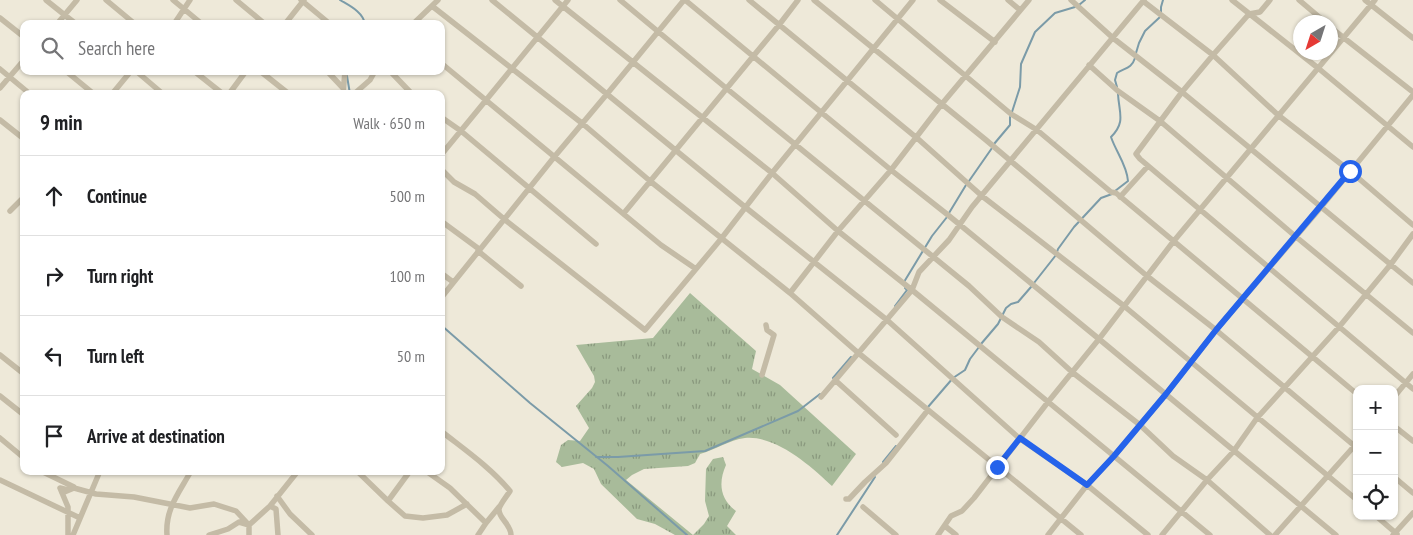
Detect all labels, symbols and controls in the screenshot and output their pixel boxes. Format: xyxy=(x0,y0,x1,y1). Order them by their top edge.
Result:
north arrow xyxy=(1293,15,1338,60)
search box xyxy=(20,20,445,75)
icon: search xyxy=(38,34,66,62)
text: Search here xyxy=(78,36,155,60)
text: 9 min xyxy=(40,109,82,136)
text: Walk · 650 m xyxy=(353,113,425,133)
route start xyxy=(1339,160,1362,183)
icon: ahead xyxy=(40,182,68,210)
text: Continue xyxy=(87,184,147,208)
text: 500 m xyxy=(390,186,425,206)
icon: right xyxy=(40,262,68,290)
text: Turn right xyxy=(87,264,153,288)
text: 100 m xyxy=(390,266,425,286)
icon: left xyxy=(40,342,68,370)
text: Turn left xyxy=(87,344,144,368)
text: 50 m xyxy=(397,346,425,366)
map controls xyxy=(1353,385,1398,520)
button: + xyxy=(1353,385,1398,430)
icon: arrive xyxy=(40,422,68,450)
text: Arrive at destination xyxy=(87,424,225,448)
button: − xyxy=(1353,430,1398,475)
route end xyxy=(986,456,1009,479)
button: locate xyxy=(1353,475,1398,520)

